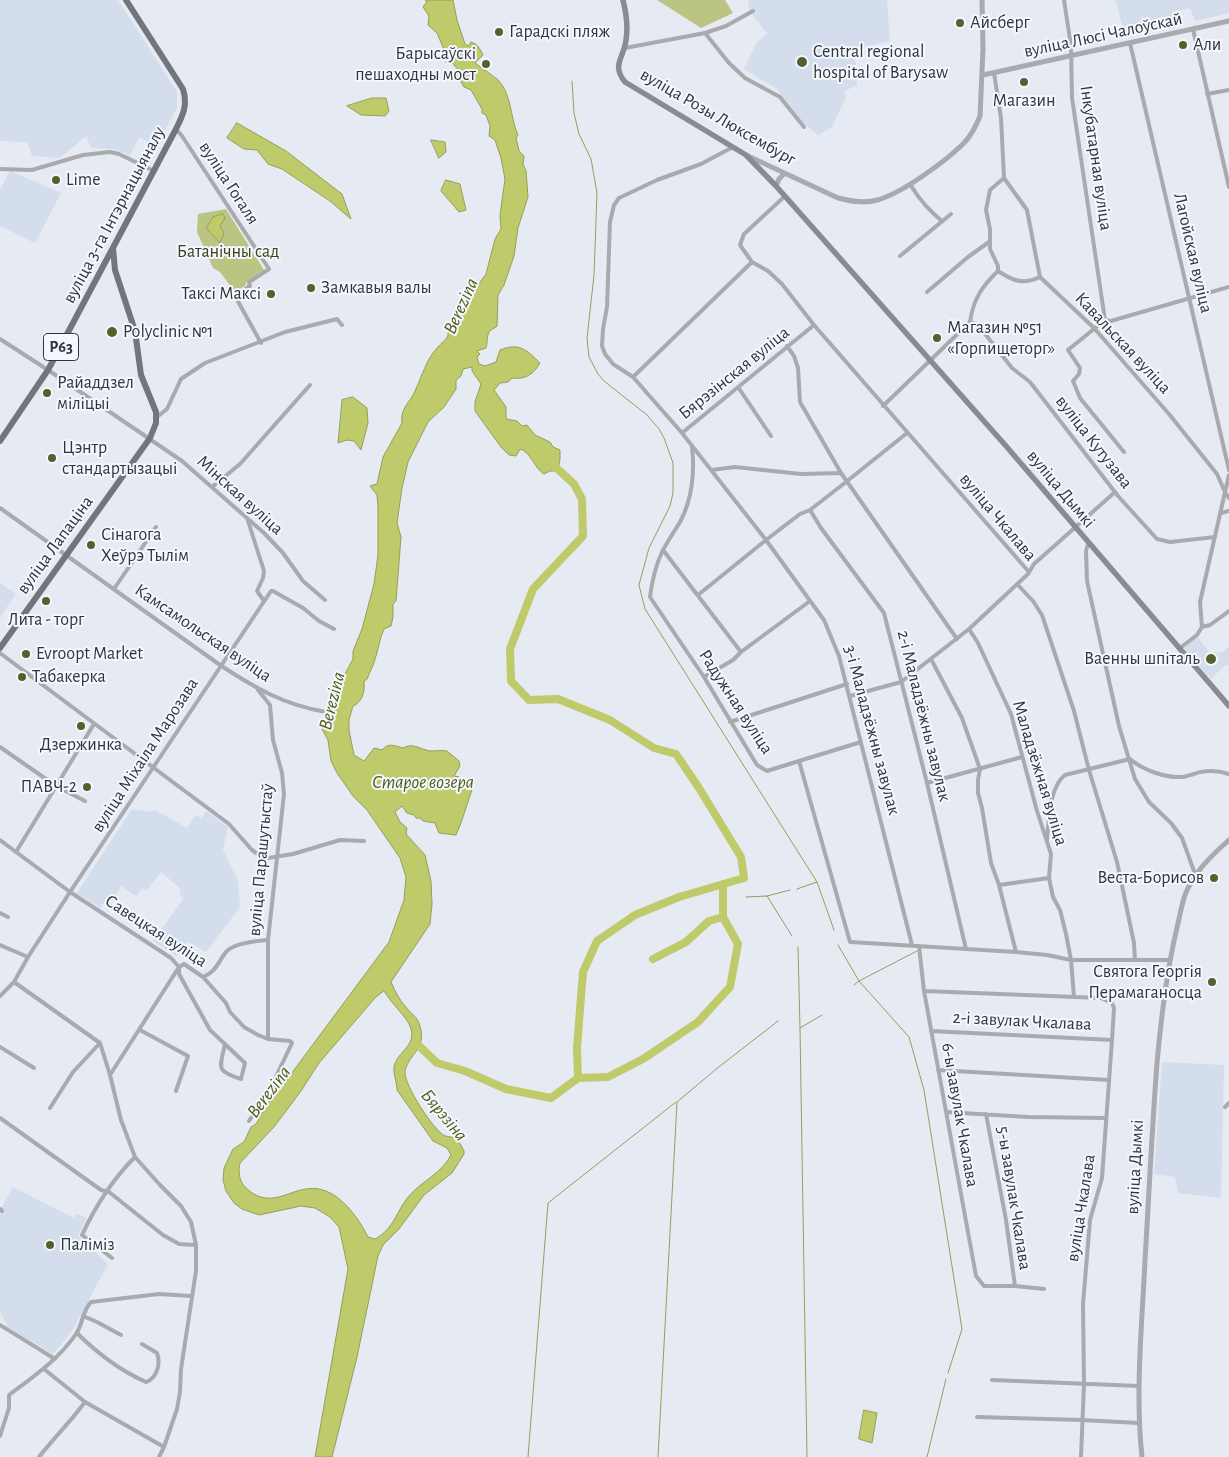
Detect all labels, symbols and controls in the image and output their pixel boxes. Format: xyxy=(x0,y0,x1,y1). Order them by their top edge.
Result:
street label: вуліца Люсі Чалоўскай xyxy=(1022,8,1184,62)
place label: Айсберг xyxy=(970,12,1030,34)
marker: Айсберг xyxy=(954,17,966,29)
place label: Гарадскі пляж xyxy=(509,21,610,43)
marker: Гарадскі пляж xyxy=(493,26,505,38)
place label: Али xyxy=(1193,34,1221,56)
marker: Али xyxy=(1177,39,1189,51)
place label: Central regional hospital of Barysaw xyxy=(813,41,948,84)
place label: Барысаўскі пешаходны мост xyxy=(355,43,476,86)
marker: Central regional hospital of Barysaw xyxy=(795,55,809,69)
marker: Барысаўскі пешаходны мост xyxy=(480,58,492,70)
street label: вуліца Розы Люксембург xyxy=(636,64,800,170)
marker: Магазин xyxy=(1018,76,1030,88)
street label: Інкубатарная вуліца xyxy=(1075,84,1117,232)
place label: Магазин xyxy=(992,90,1056,112)
street label: вуліца 3-га Інтэрнацыяналу xyxy=(58,123,170,307)
street label: вуліца Гогаля xyxy=(194,137,264,229)
place label: Lime xyxy=(66,169,101,191)
marker: Lime xyxy=(50,174,62,186)
street label: Лагойская вуліца xyxy=(1169,191,1217,315)
park label: Батанічны сад xyxy=(177,241,279,263)
water label: Berezina xyxy=(439,274,483,338)
place label: Замкавыя валы xyxy=(321,277,431,299)
marker: Замкавыя валы xyxy=(305,282,317,294)
place label: Таксі Максі xyxy=(181,283,261,305)
marker: Таксі Максі xyxy=(265,288,277,300)
street label: Кавальская вуліца xyxy=(1070,288,1176,398)
place label: Магазин №51 «Горпищеторг» xyxy=(947,317,1055,359)
place label: Polyclinic №1 xyxy=(123,321,214,343)
street label: Бярэзінская вуліца xyxy=(674,322,794,424)
marker: Polyclinic №1 xyxy=(105,325,119,339)
marker: Магазин №51 «Горпищеторг» xyxy=(931,332,943,344)
road number: Р63 xyxy=(44,334,78,361)
place label: Райаддзел міліцыі xyxy=(57,372,134,414)
marker: Райаддзел міліцыі xyxy=(41,387,53,399)
street label: вуліца Кутузава xyxy=(1051,391,1137,493)
place label: Цэнтр стандартызацыі xyxy=(62,437,177,479)
street label: вуліца Дымкі xyxy=(1022,446,1100,532)
street label: Мінская вуліца xyxy=(192,451,288,539)
marker: Цэнтр стандартызацыі xyxy=(46,452,58,464)
street label: вуліца Чкалава xyxy=(955,468,1041,566)
street label: вуліца Лапаціна xyxy=(12,492,98,598)
place label: Сінагога Хеўрэ Тылім xyxy=(101,524,189,566)
marker: Сінагога Хеўрэ Тылім xyxy=(85,539,97,551)
street label: Камсамольская вуліца xyxy=(130,579,276,687)
marker: Лита - торг xyxy=(40,595,52,607)
place label: Лита - торг xyxy=(8,609,84,631)
street label: 2-і Маладзёжны завулак xyxy=(892,628,956,804)
place label: Evroopt Market xyxy=(36,643,143,665)
street label: 3-і Маладзёжны завулак xyxy=(839,643,905,817)
street label: Радужная вуліца xyxy=(694,646,778,758)
marker: Evroopt Market xyxy=(20,648,32,660)
place label: Ваенны шпіталь xyxy=(1084,648,1200,670)
marker: Ваенны шпіталь xyxy=(1204,652,1218,666)
place label: Табакерка xyxy=(32,666,106,688)
water label: Berezina xyxy=(314,670,350,732)
marker: Табакерка xyxy=(16,671,28,683)
street label: вуліца Міхаіла Марозава xyxy=(87,674,203,836)
street label: Маладзёжная вуліца xyxy=(1008,698,1072,848)
marker: Дзержинка xyxy=(75,720,87,732)
place label: Дзержинка xyxy=(40,734,122,756)
water label: Старое возера xyxy=(372,771,474,793)
place label: ПАВЧ-2 xyxy=(21,776,77,798)
marker: ПАВЧ-2 xyxy=(81,781,93,793)
street label: вуліца Парашутыстаў xyxy=(244,783,278,937)
place label: Веста-Борисов xyxy=(1097,867,1204,889)
marker: Веста-Борисов xyxy=(1208,872,1220,884)
street label: Савецкая вуліца xyxy=(101,890,211,972)
place label: Святога Георгія Перамаганосца xyxy=(1088,961,1202,1004)
marker: Святога Георгія Перамаганосца xyxy=(1206,976,1218,988)
street label: 2-і завулак Чкалава xyxy=(952,1007,1092,1035)
street label: 6-ы завулак Чкалава xyxy=(937,1041,983,1189)
water label: Berezina xyxy=(242,1062,296,1122)
water label: Бярэзіна xyxy=(416,1084,472,1146)
street label: вуліца Дымкі xyxy=(1122,1119,1148,1215)
street label: 5-ы завулак Чкалава xyxy=(992,1125,1036,1271)
street label: вуліца Чкалава xyxy=(1062,1153,1100,1263)
place label: Паліміз xyxy=(60,1234,115,1256)
marker: Паліміз xyxy=(44,1239,56,1251)

